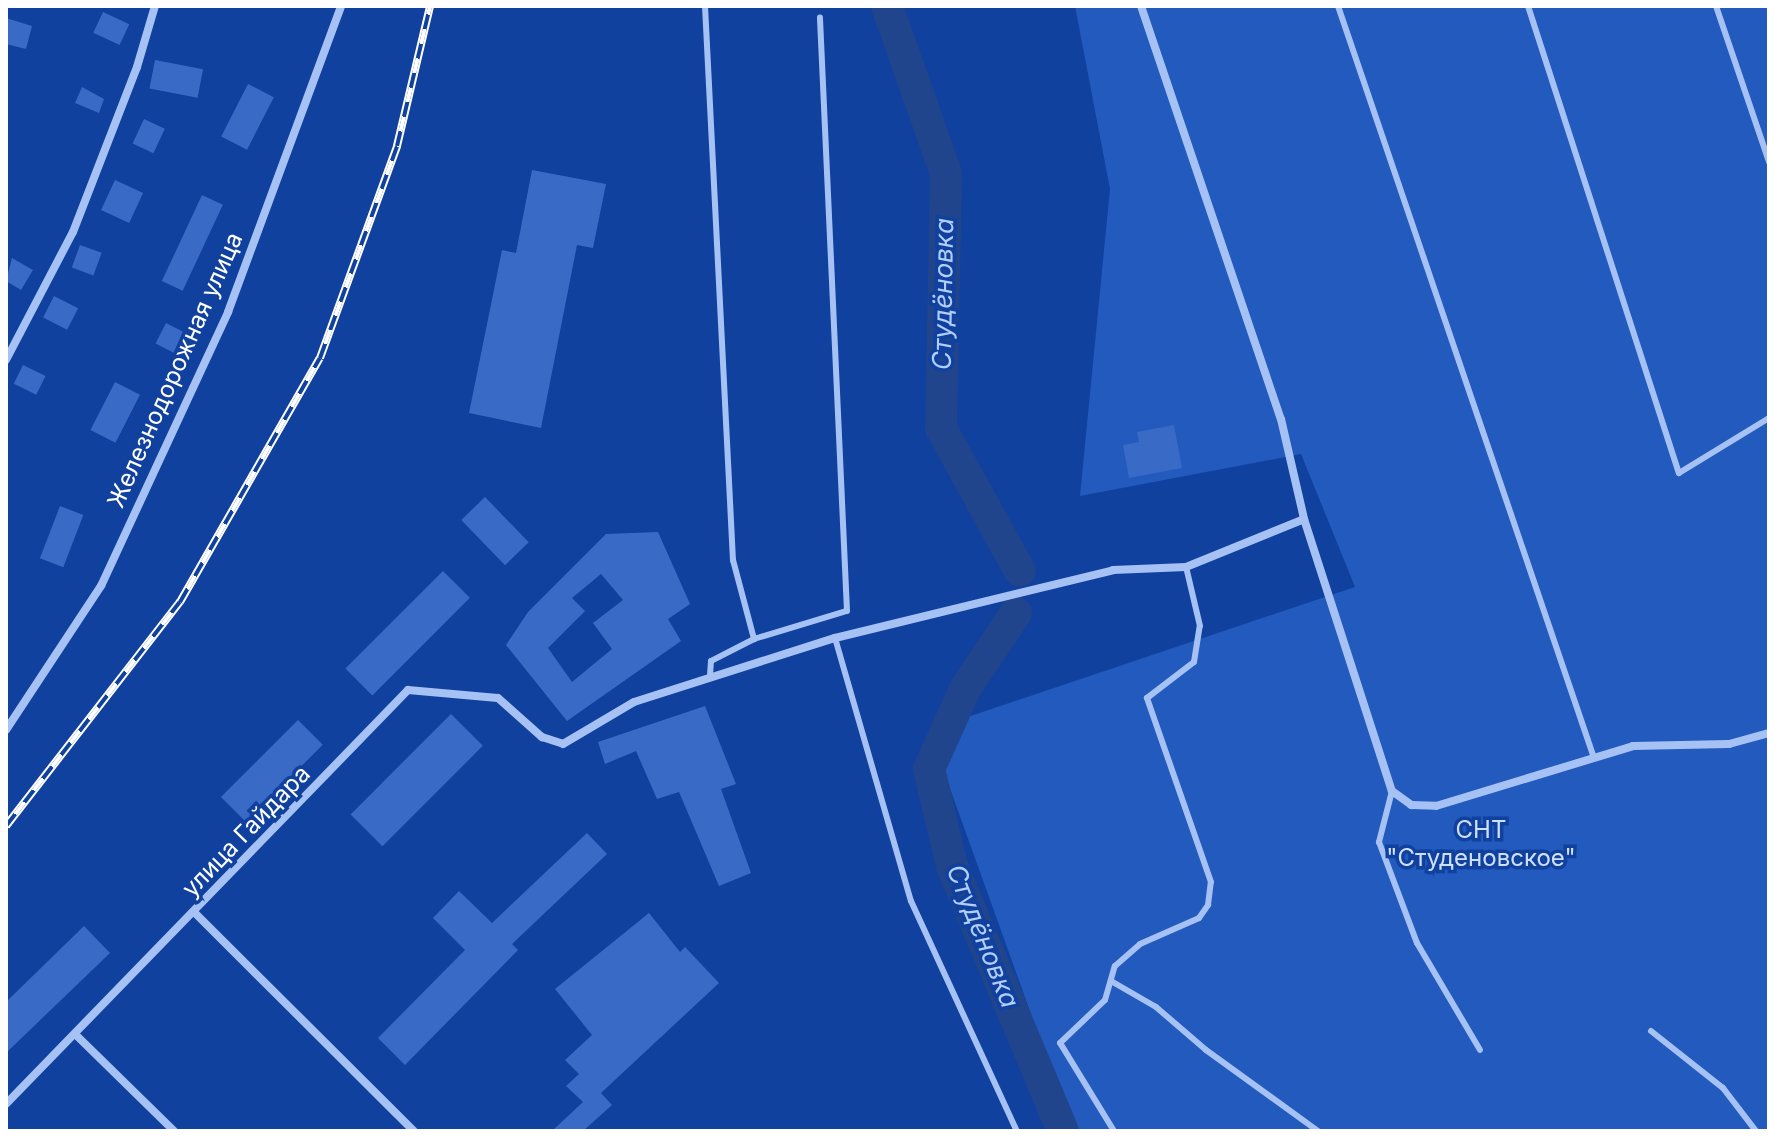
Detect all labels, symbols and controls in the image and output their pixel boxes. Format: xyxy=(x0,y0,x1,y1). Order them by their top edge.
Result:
water label: Студёновка xyxy=(926,218,960,370)
street label: Железнодорожная улица xyxy=(101,228,249,512)
street label: улица Гайдара xyxy=(176,759,316,903)
park label: СНТ "Студеновское" xyxy=(1386,816,1576,872)
water label: Студёновка xyxy=(940,860,1026,1012)

